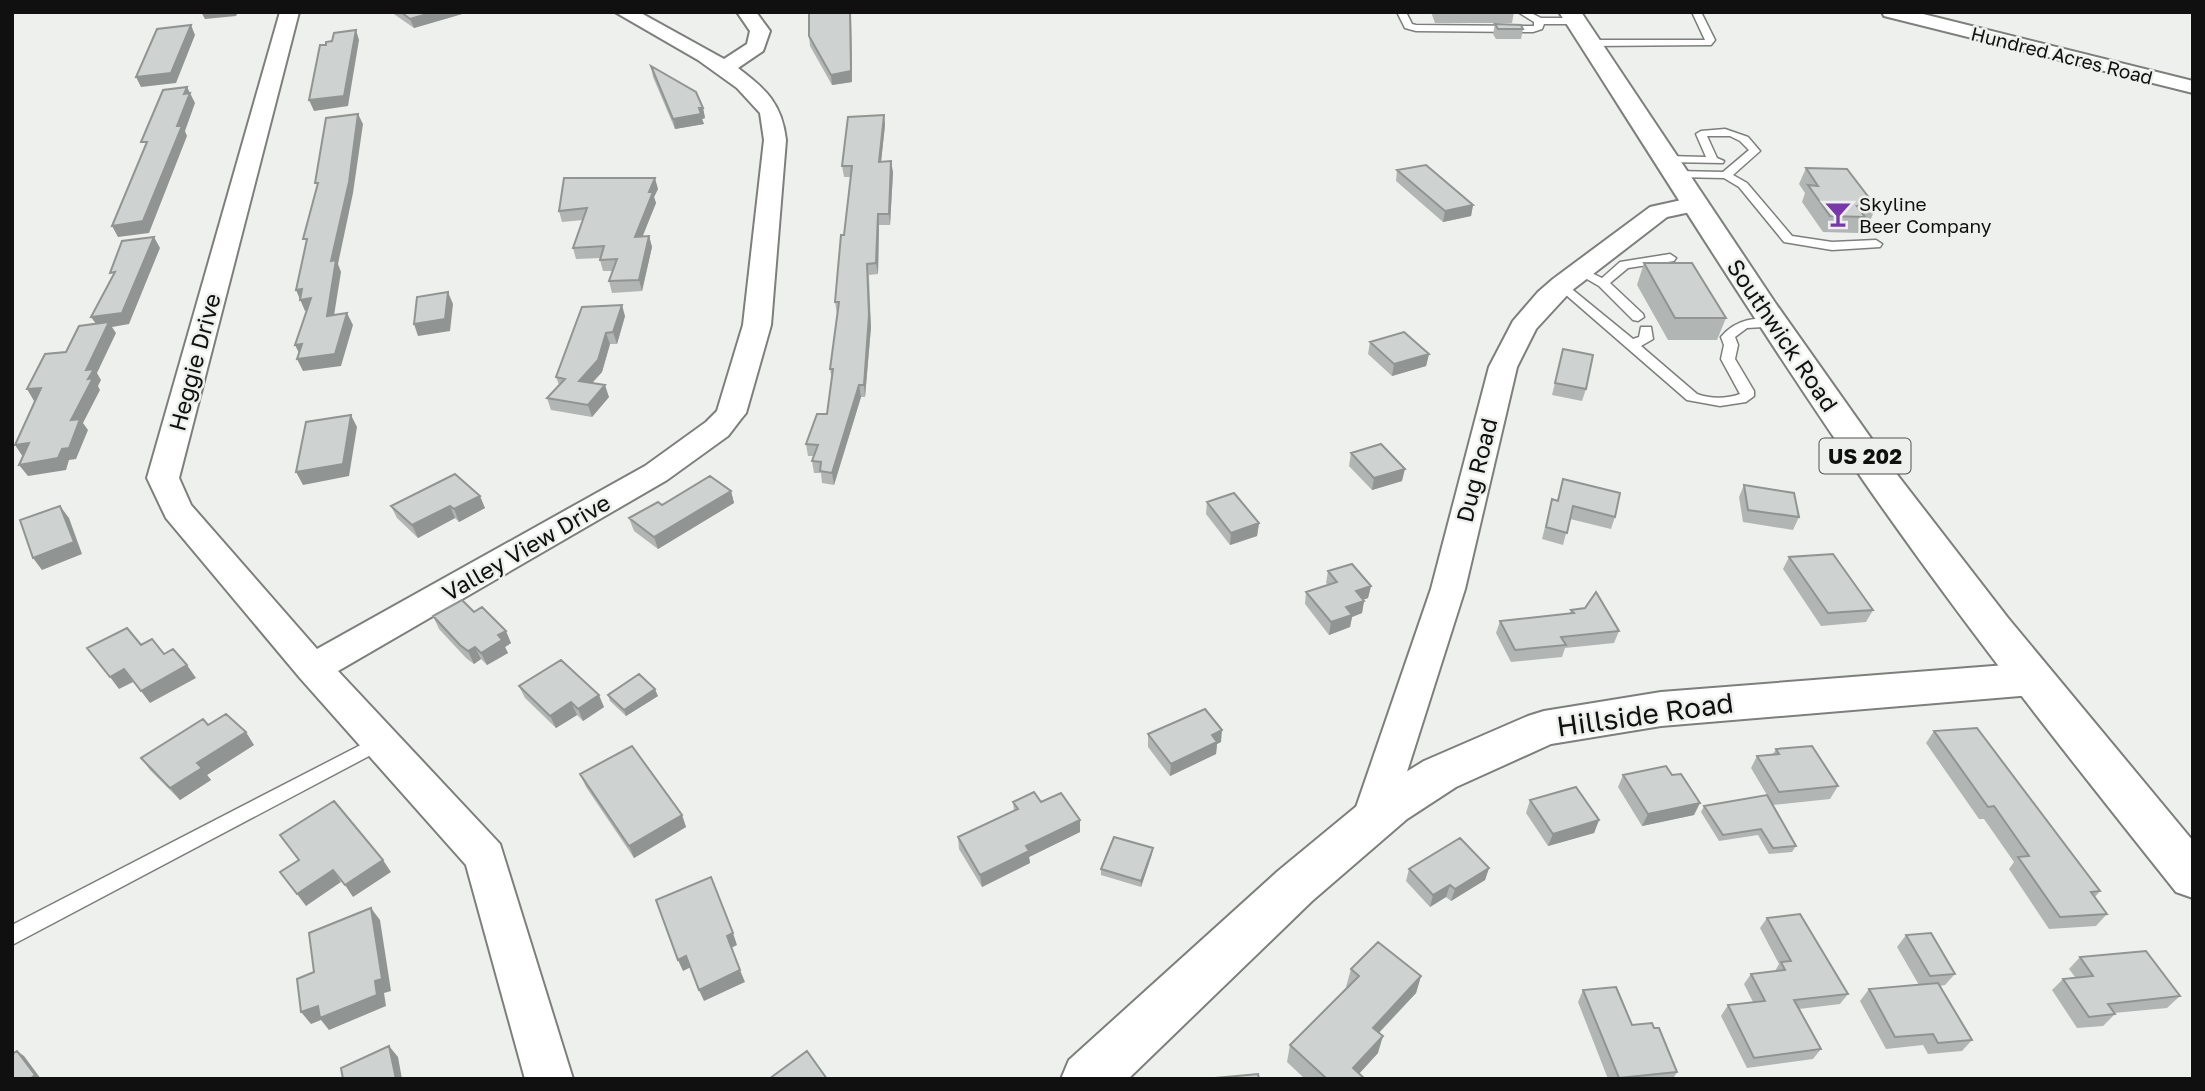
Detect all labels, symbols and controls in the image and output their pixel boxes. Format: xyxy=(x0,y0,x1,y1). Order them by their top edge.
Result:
street label: Hundred Acres Road xyxy=(1969,21,2155,89)
place label: Skyline Beer Company xyxy=(1859,192,1992,237)
bar icon: Skyline Beer Company xyxy=(1823,199,1853,229)
street label: Southwick Road xyxy=(1722,253,1844,417)
street label: Heggie Drive xyxy=(162,290,226,434)
street label: Dug Road xyxy=(1450,415,1502,525)
road number: US 202 xyxy=(1820,438,1910,474)
street label: Valley View Drive xyxy=(437,488,615,606)
street label: Hillside Road xyxy=(1555,685,1735,743)

